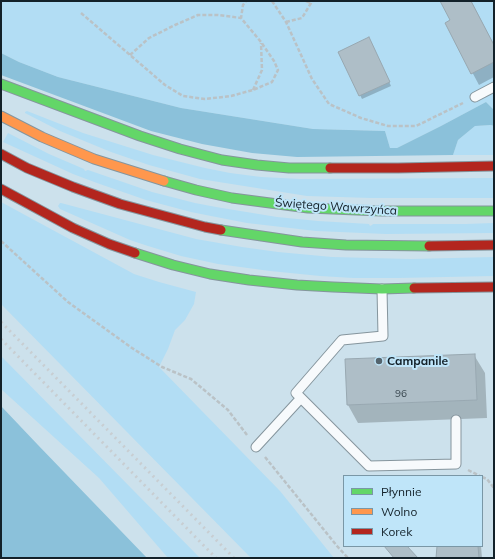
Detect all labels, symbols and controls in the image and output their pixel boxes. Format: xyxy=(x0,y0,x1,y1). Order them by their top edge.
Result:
street label: Świętego Wawrzyńca xyxy=(274,196,398,218)
place label: Campanile xyxy=(387,354,448,368)
marker: Campanile xyxy=(374,356,384,366)
house number: 96 xyxy=(395,388,407,400)
legend xyxy=(343,475,483,547)
text: Płynnie xyxy=(381,484,422,499)
text: Wolno xyxy=(381,504,417,519)
text: Korek xyxy=(381,524,412,539)

